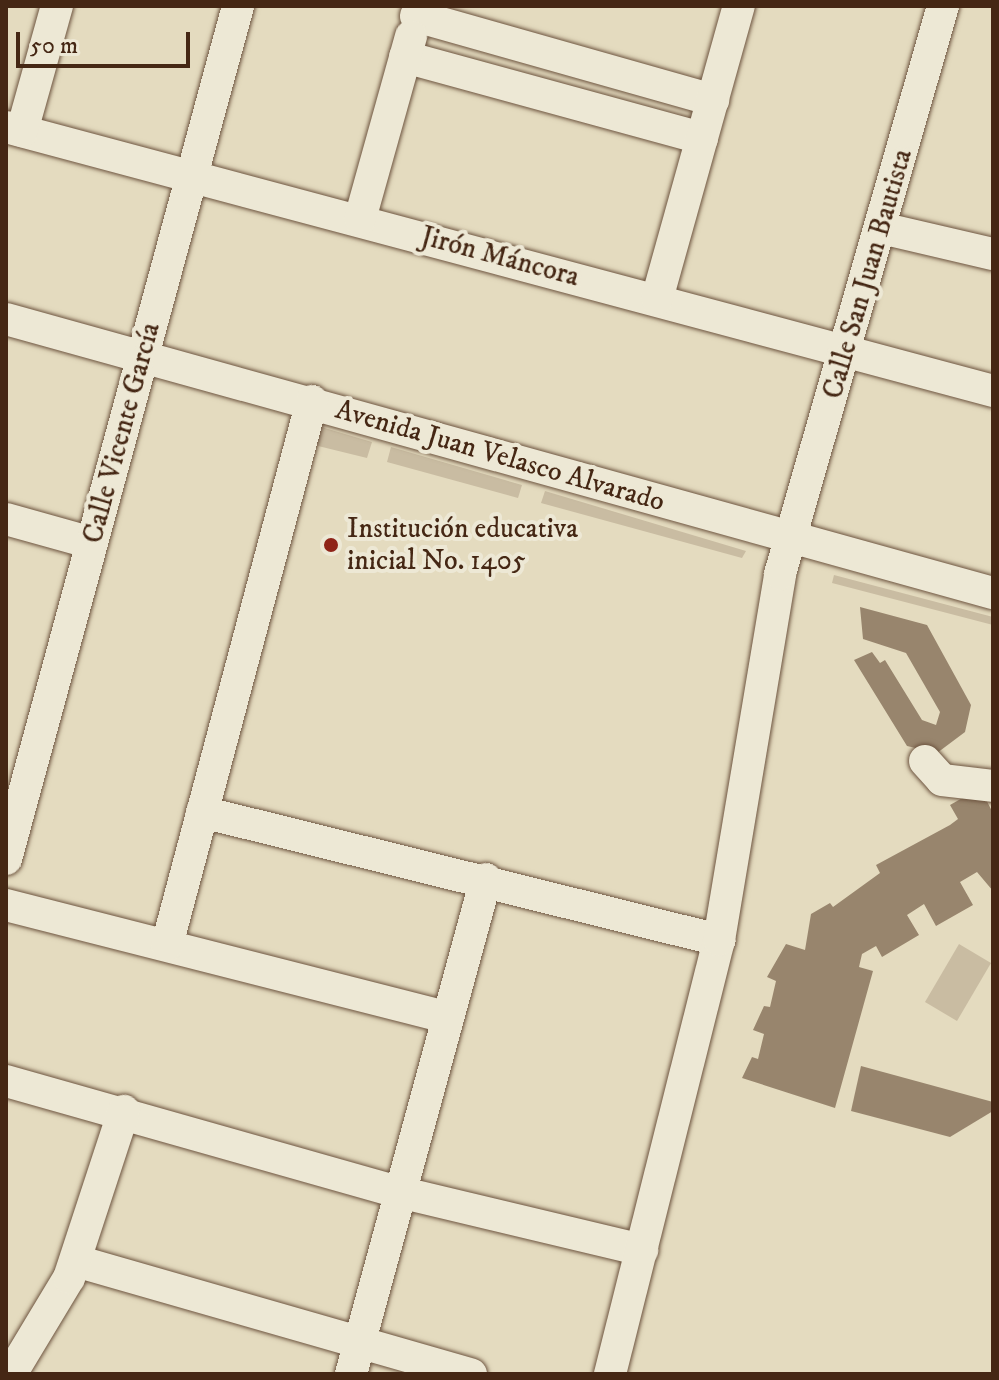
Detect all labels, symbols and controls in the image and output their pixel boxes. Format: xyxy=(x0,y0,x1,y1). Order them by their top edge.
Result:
scale bar xyxy=(20,16,194,66)
text: 50 m xyxy=(30,31,78,61)
street label: Calle San Juan Bautista xyxy=(816,145,920,403)
street label: Jirón Máncora xyxy=(417,220,583,294)
street label: Calle Vicente García xyxy=(76,319,168,547)
street label: Avenida Juan Velasco Alvarado xyxy=(332,393,668,519)
place label: Institución educativa inicial No. 1405 xyxy=(347,512,578,578)
marker: Institución educativa inicial No. 1405 xyxy=(322,536,340,554)

